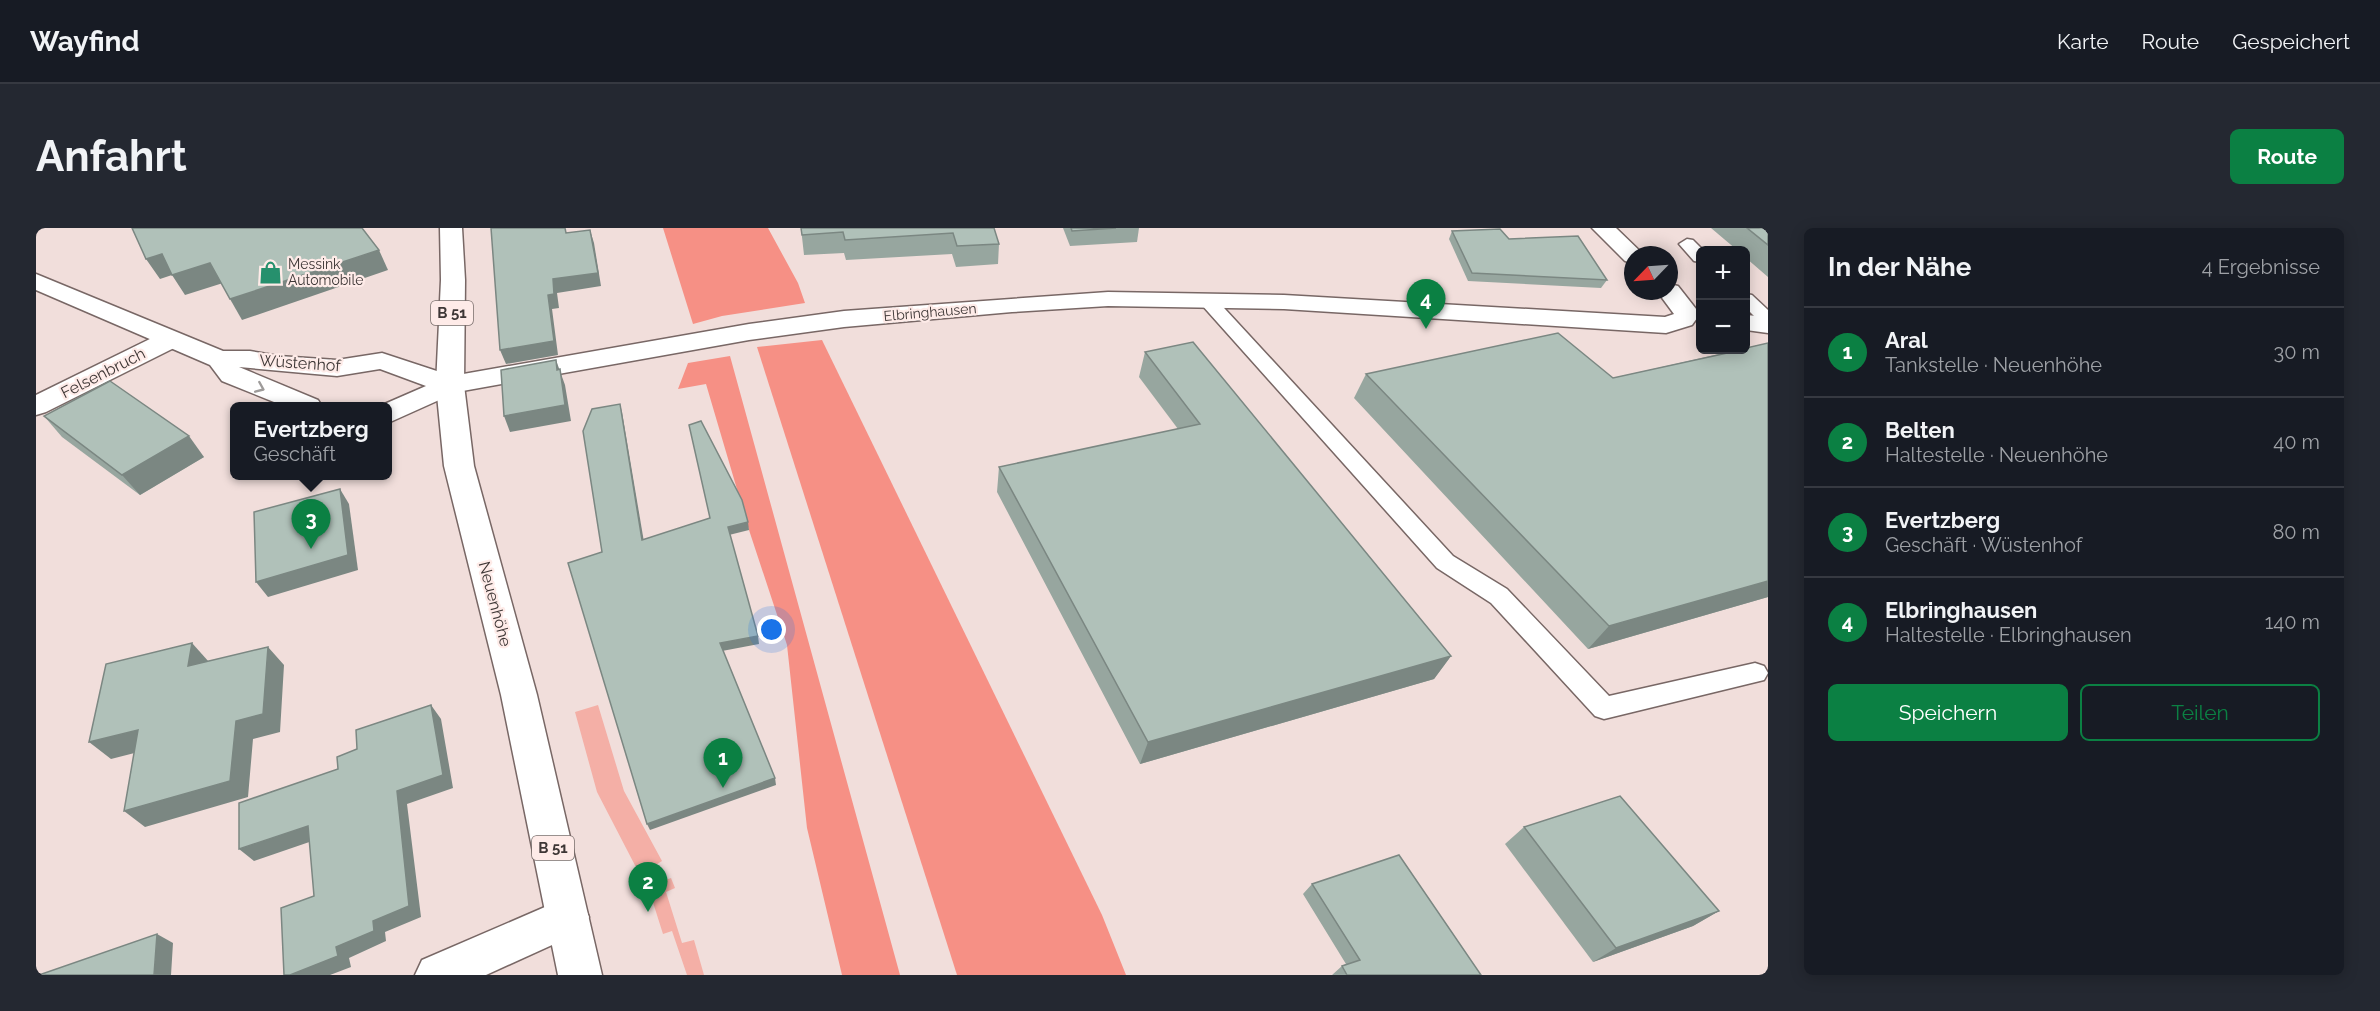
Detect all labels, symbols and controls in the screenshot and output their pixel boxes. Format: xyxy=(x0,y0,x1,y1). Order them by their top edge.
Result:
text: Wayfind xyxy=(30,25,140,58)
text: Karte xyxy=(2057,29,2109,54)
text: Route xyxy=(2142,29,2199,54)
text: Gespeichert xyxy=(2232,29,2350,54)
button: Route xyxy=(2230,129,2344,184)
text: Anfahrt xyxy=(36,132,187,181)
north arrow xyxy=(1624,246,1678,300)
map controls xyxy=(1696,246,1750,354)
button: + xyxy=(1696,246,1750,300)
text: In der Nähe xyxy=(1828,252,1971,282)
text: 4 Ergebnisse xyxy=(2202,255,2320,279)
place label: Messink Automobile xyxy=(288,256,363,288)
shop icon: Messink Automobile xyxy=(257,259,283,285)
pin: 4 xyxy=(1406,279,1446,329)
street label: Elbringhausen xyxy=(883,300,977,324)
button: − xyxy=(1696,300,1750,354)
road number: B 51 xyxy=(431,301,473,325)
text: Aral xyxy=(1885,327,1928,353)
text: 1 xyxy=(1843,340,1852,364)
text: 30 m xyxy=(2274,340,2320,364)
street label: Felsenbruch xyxy=(58,344,148,402)
street label: Wüstenhof xyxy=(259,351,342,375)
text: Tankstelle · Neuenhöhe xyxy=(1885,353,2102,377)
one-way arrow xyxy=(254,381,265,393)
popup xyxy=(230,402,392,480)
text: Evertzberg xyxy=(253,416,369,442)
text: Belten xyxy=(1885,417,1955,443)
text: 2 xyxy=(1842,430,1853,454)
text: 40 m xyxy=(2273,430,2320,454)
text: Geschäft xyxy=(253,442,336,466)
text: Haltestelle · Neuenhöhe xyxy=(1885,443,2108,467)
pin: 3 xyxy=(292,500,330,549)
text: Evertzberg xyxy=(1885,507,2000,533)
text: 3 xyxy=(1842,520,1853,544)
text: 80 m xyxy=(2272,520,2320,544)
text: Geschäft · Wüstenhof xyxy=(1885,533,2082,557)
street label: Neuenhöhe xyxy=(475,559,515,649)
text: Elbringhausen xyxy=(1885,597,2037,623)
text: 4 xyxy=(1842,610,1853,634)
text: 140 m xyxy=(2265,610,2320,634)
your location xyxy=(757,615,786,644)
text: Haltestelle · Elbringhausen xyxy=(1885,623,2132,647)
button: Speichern xyxy=(1828,684,2068,741)
button: Teilen xyxy=(2080,684,2320,741)
pin: 1 xyxy=(704,738,742,788)
road number: B 51 xyxy=(532,836,574,860)
pin: 2 xyxy=(628,862,668,912)

